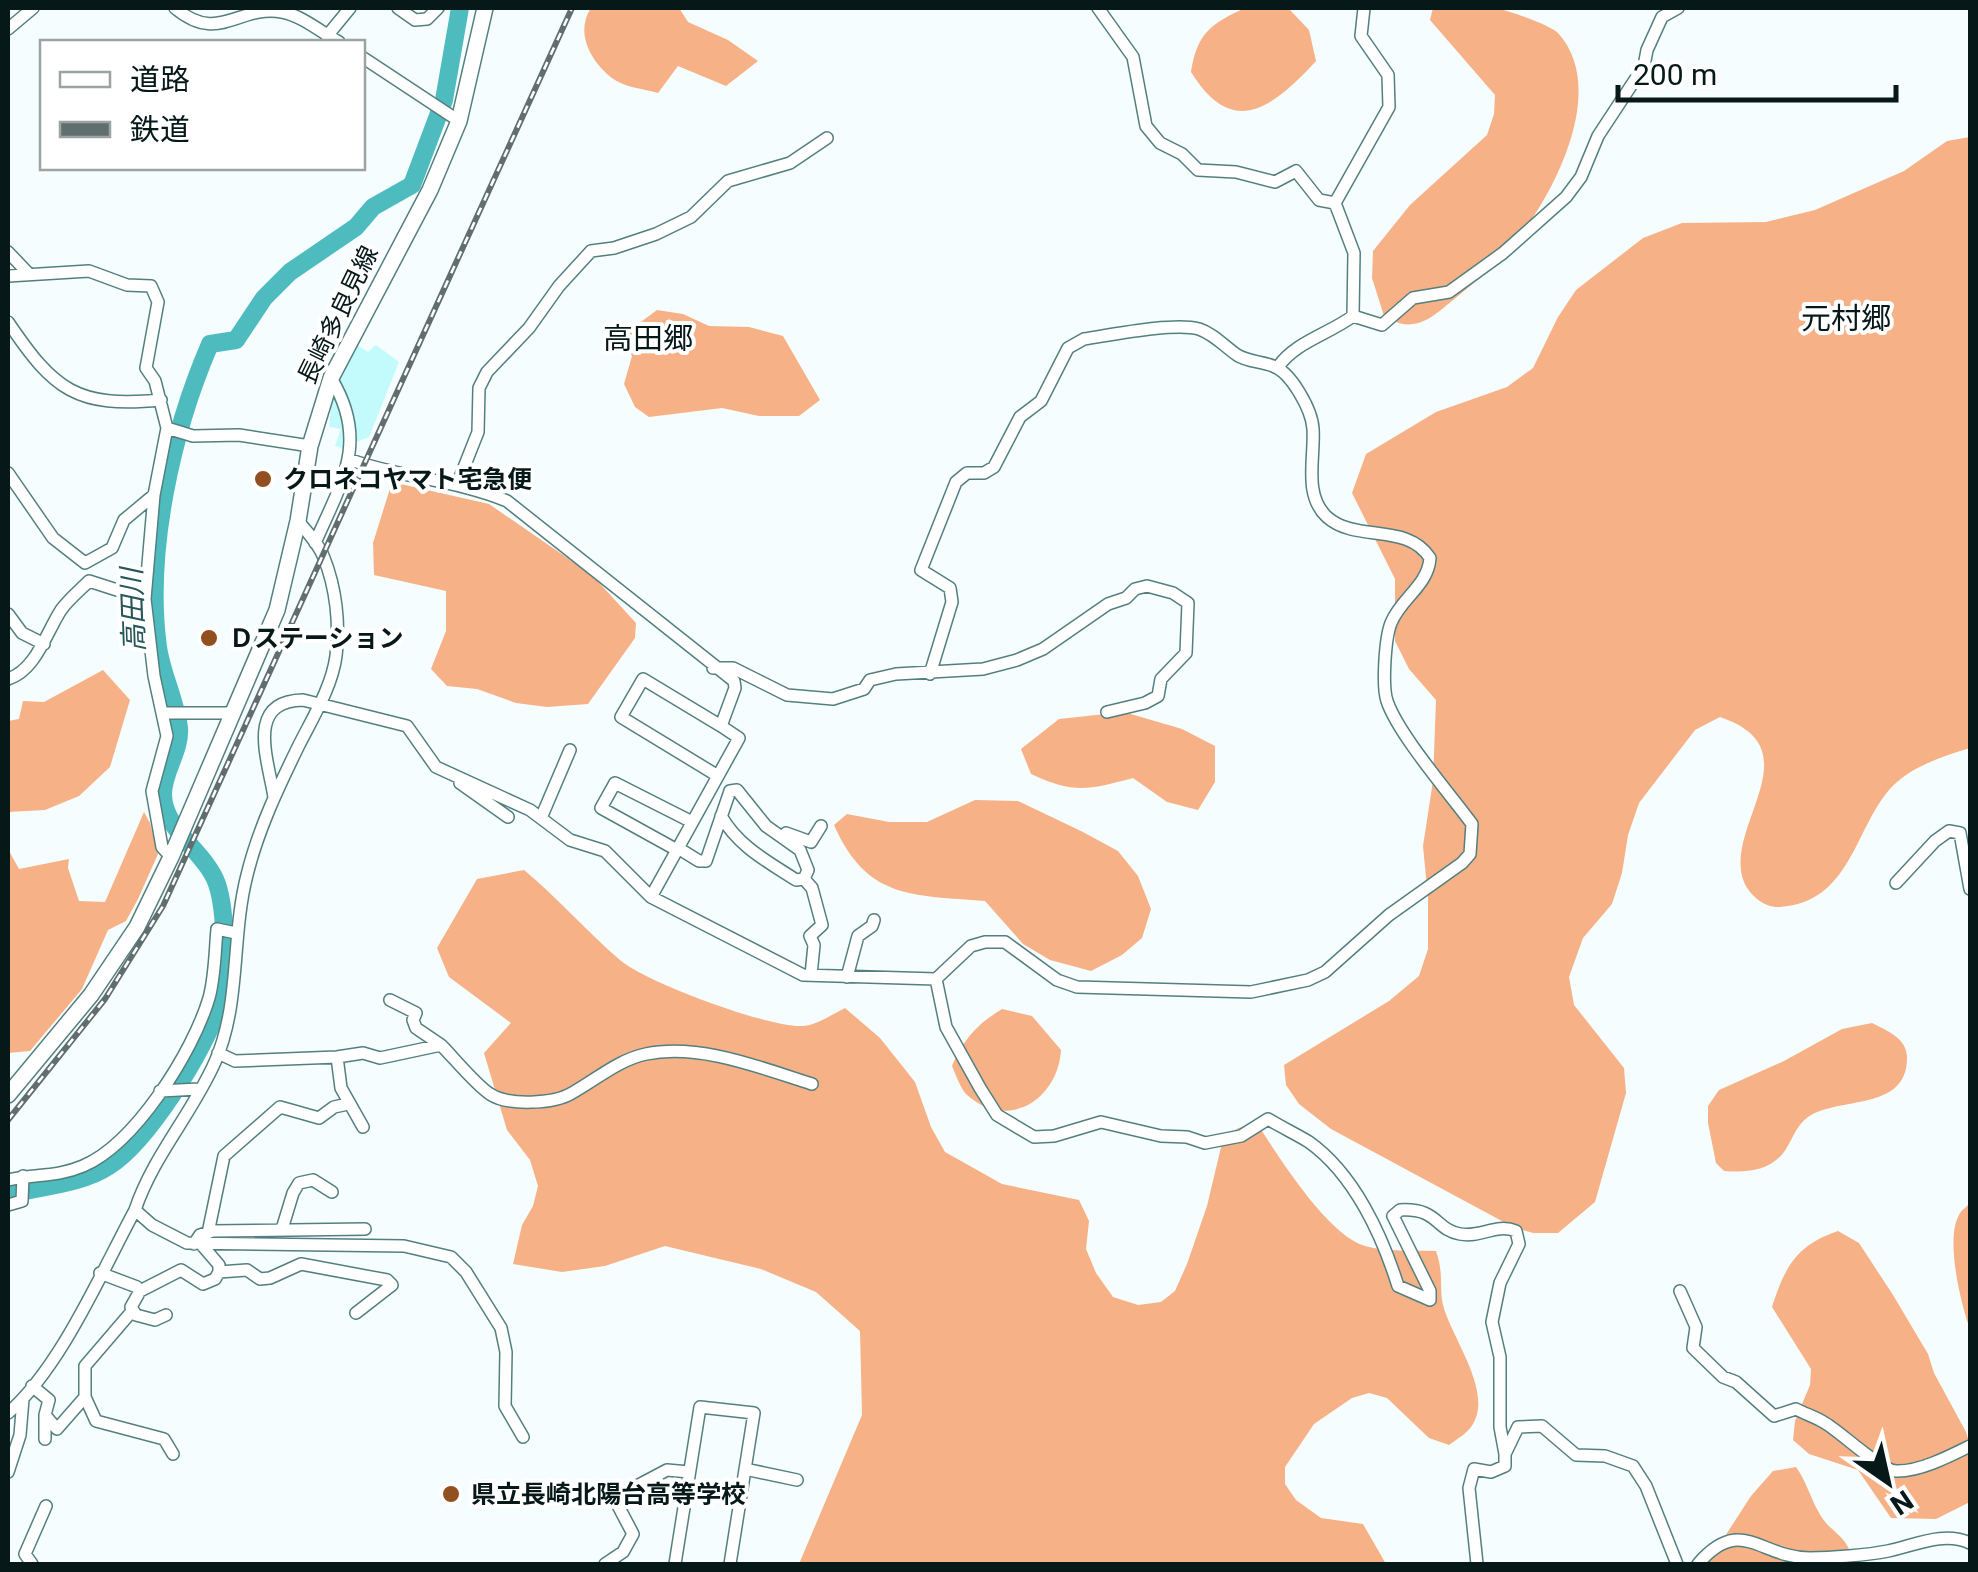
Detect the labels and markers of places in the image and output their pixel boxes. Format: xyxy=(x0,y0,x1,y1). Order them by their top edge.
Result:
place label: クロネコヤマト宅急便 xyxy=(283,465,533,494)
marker: クロネコヤマト宅急便 xyxy=(252,468,274,490)
place label: Ｄステーション xyxy=(229,624,404,653)
marker: Ｄステーション xyxy=(198,627,220,649)
place label: 県立長崎北陽台高等学校 xyxy=(471,1480,746,1509)
marker: 県立長崎北陽台高等学校 xyxy=(440,1483,462,1505)

